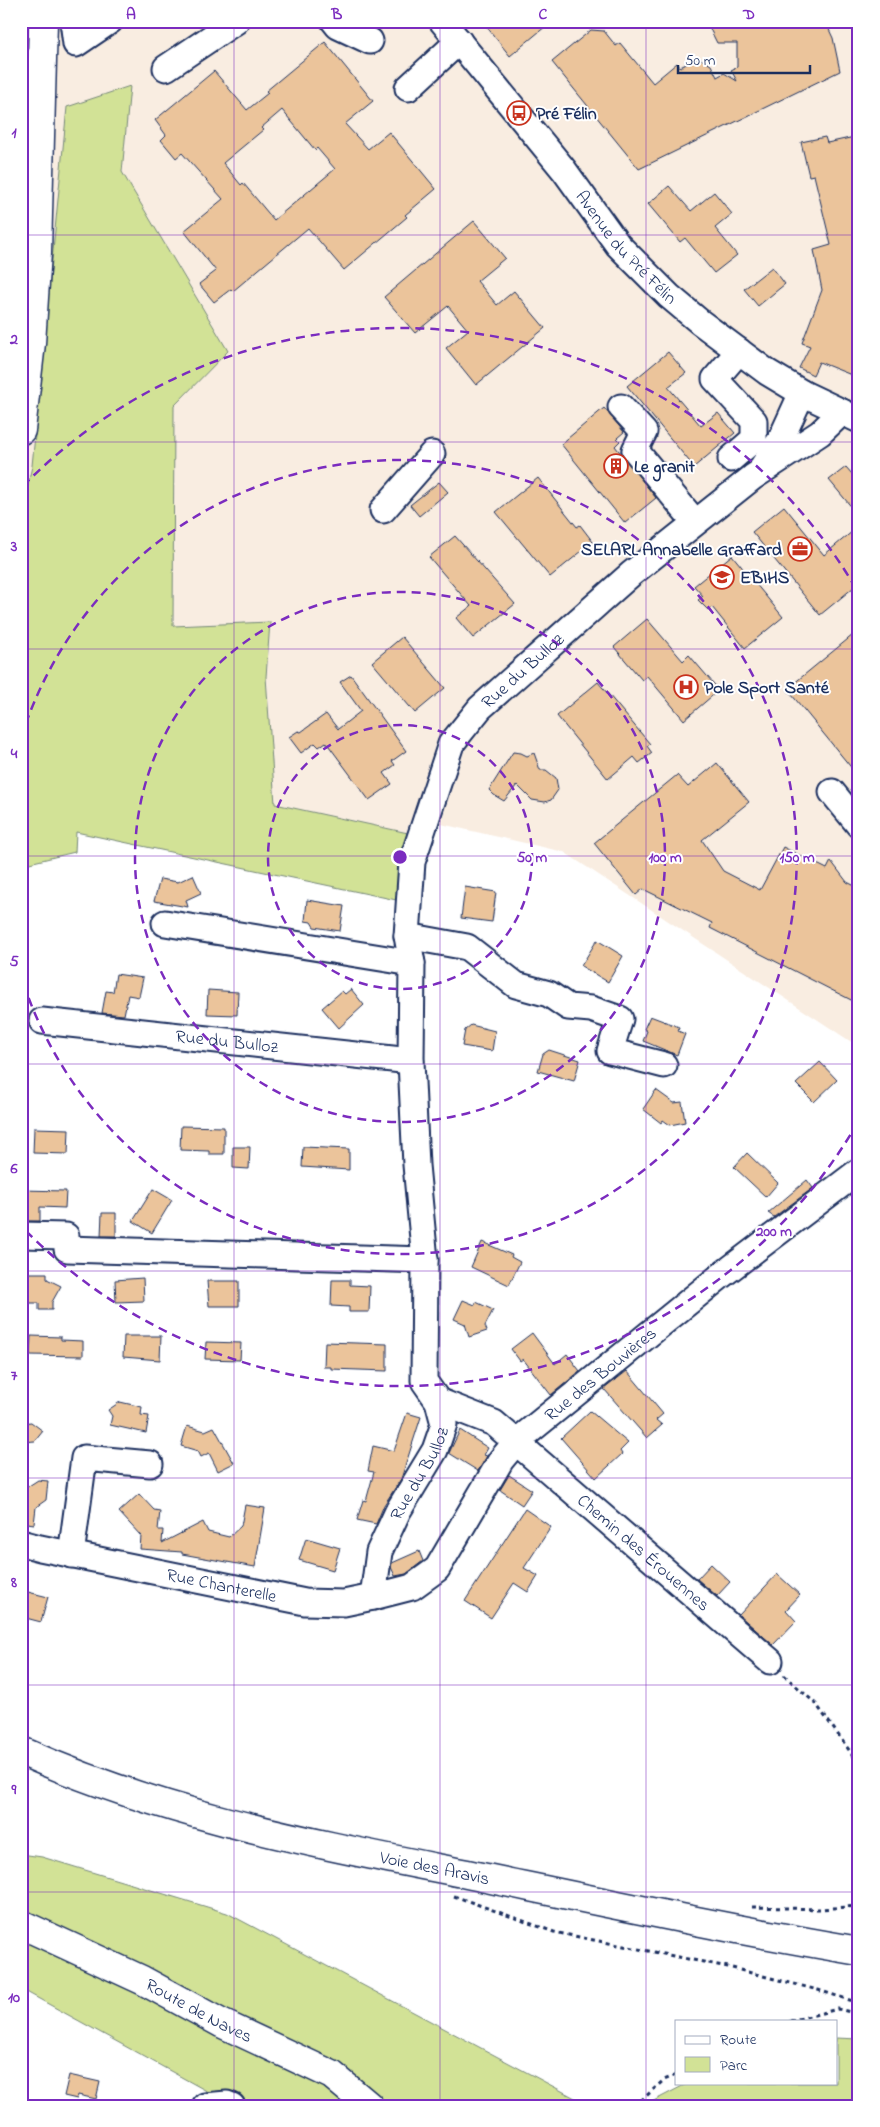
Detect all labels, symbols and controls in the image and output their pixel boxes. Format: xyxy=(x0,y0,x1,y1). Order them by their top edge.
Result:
text: A xyxy=(126,3,136,27)
text: B xyxy=(331,3,343,27)
text: C xyxy=(539,3,548,27)
text: D xyxy=(742,3,755,27)
scale bar xyxy=(678,42,810,74)
text: 50 m xyxy=(685,50,716,72)
bus stop icon: Pré Félin xyxy=(506,100,532,126)
place label: Pré Félin xyxy=(536,102,597,128)
text: 1 xyxy=(11,121,17,145)
street label: Avenue du Pré Félin xyxy=(568,186,681,312)
text: 2 xyxy=(9,328,18,352)
building icon: Le granit xyxy=(603,453,629,479)
place label: Le granit xyxy=(634,455,696,482)
text: 3 xyxy=(10,535,18,559)
office icon: SELARL Annabelle Graffard xyxy=(787,536,813,562)
place label: SELARL Annabelle Graffard xyxy=(581,538,783,564)
school or university icon: EBIHS xyxy=(709,564,735,590)
place label: EBIHS xyxy=(740,566,790,592)
street label: Rue du Bulloz xyxy=(477,628,571,716)
hospital icon: Pole Sport Santé xyxy=(673,674,699,700)
place label: Pole Sport Santé xyxy=(704,676,830,702)
text: 4 xyxy=(10,742,18,766)
text: 50 m xyxy=(517,847,548,869)
text: 100 m xyxy=(648,847,682,869)
text: 150 m xyxy=(779,847,815,869)
centre of rings xyxy=(391,848,409,866)
text: 5 xyxy=(9,950,19,974)
street label: Rue du Bulloz xyxy=(174,1025,280,1062)
text: 6 xyxy=(9,1157,18,1181)
text: 200 m xyxy=(755,1221,792,1243)
street label: Rue des Bouvières xyxy=(540,1322,663,1429)
text: 7 xyxy=(11,1364,18,1388)
street label: Rue du Bulloz xyxy=(385,1424,457,1525)
street label: Chemin des Érouennes xyxy=(570,1489,715,1618)
street label: Rue Chanterelle xyxy=(164,1563,280,1611)
text: 8 xyxy=(10,1571,17,1595)
text: 9 xyxy=(11,1778,17,1802)
street label: Voie des Aravis xyxy=(376,1846,492,1893)
street label: Route de Naves xyxy=(140,1973,256,2051)
text: 10 xyxy=(8,1986,20,2010)
legend xyxy=(675,2020,838,2084)
text: Route xyxy=(720,2029,757,2051)
text: Parc xyxy=(720,2055,748,2077)

